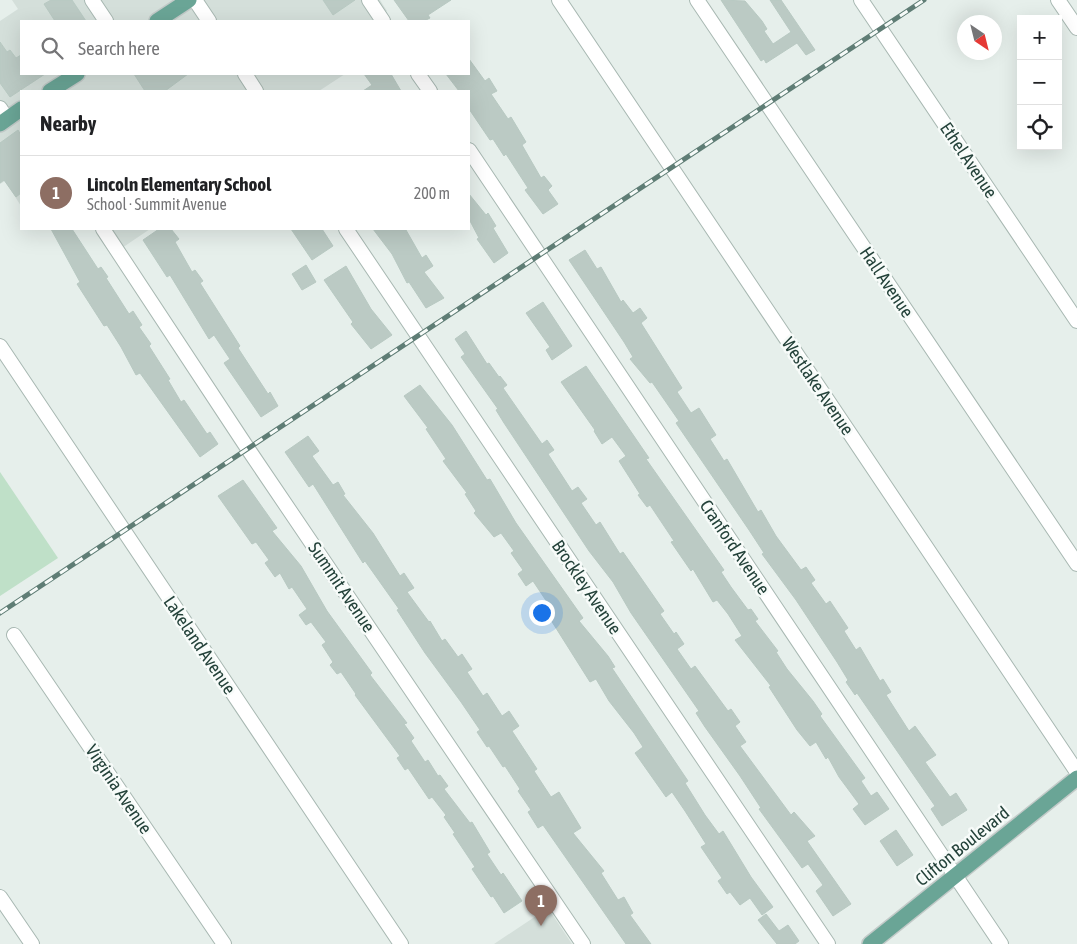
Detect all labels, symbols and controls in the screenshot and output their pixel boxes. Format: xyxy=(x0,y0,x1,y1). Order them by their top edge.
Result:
north arrow xyxy=(957,15,1002,60)
map controls xyxy=(1017,15,1062,150)
button: + xyxy=(1017,15,1062,60)
search box xyxy=(20,20,470,75)
icon: search xyxy=(38,34,66,62)
text: Search here xyxy=(78,37,160,59)
button: − xyxy=(1017,60,1062,105)
button: locate xyxy=(1017,105,1062,150)
text: Nearby xyxy=(40,111,96,135)
street label: Ethel Avenue xyxy=(936,118,1002,202)
text: Lincoln Elementary School xyxy=(87,173,271,195)
text: 1 xyxy=(52,184,60,202)
text: 200 m xyxy=(414,184,450,202)
text: School · Summit Avenue xyxy=(87,195,227,213)
street label: Hall Avenue xyxy=(856,243,918,321)
street label: Westlake Avenue xyxy=(778,333,858,439)
street label: Cranford Avenue xyxy=(696,496,774,598)
street label: Brockley Avenue xyxy=(548,536,626,638)
street label: Summit Avenue xyxy=(304,538,380,636)
street label: Lakeland Avenue xyxy=(159,592,241,698)
your location xyxy=(529,600,555,626)
street label: Virginia Avenue xyxy=(81,740,157,838)
street label: Clifton Boulevard xyxy=(911,802,1013,890)
pin: 1 xyxy=(525,885,557,926)

